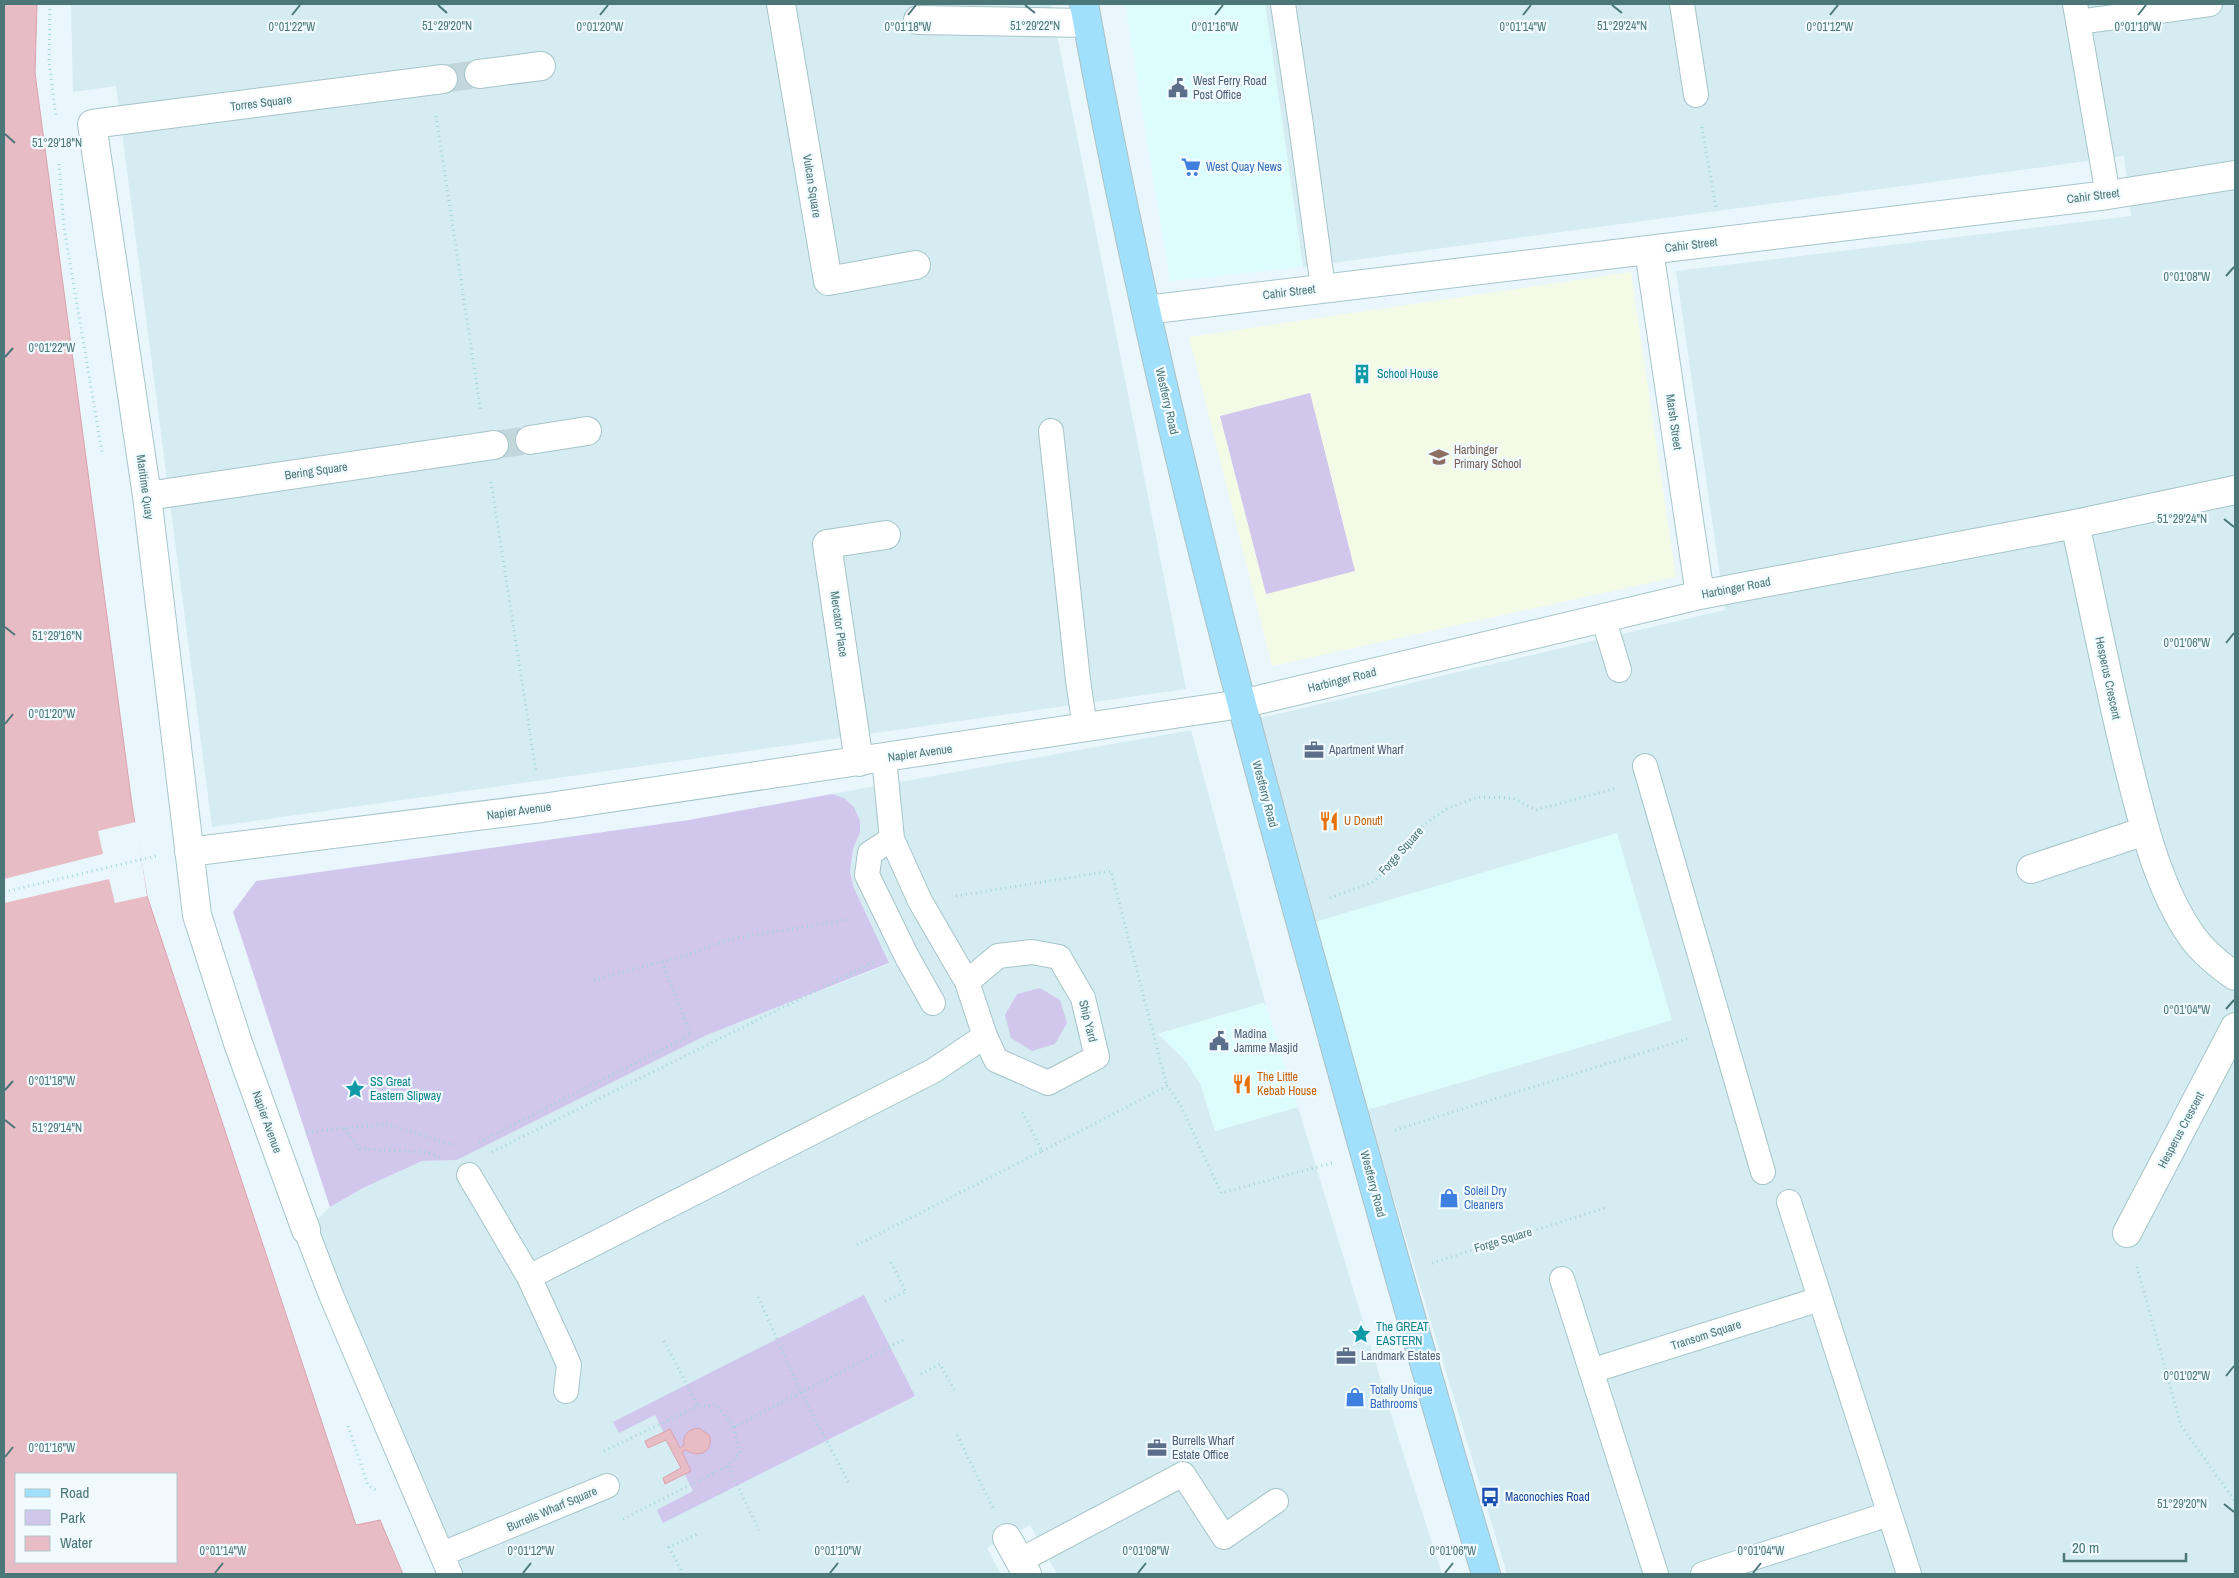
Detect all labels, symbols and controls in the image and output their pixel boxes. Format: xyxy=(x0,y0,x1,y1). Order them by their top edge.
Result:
text: 51°29'20"N xyxy=(422,18,472,34)
text: 51°29'22"N xyxy=(1010,18,1060,34)
text: 51°29'24"N xyxy=(1597,18,1647,34)
text: 0°01'22"W xyxy=(269,19,316,35)
text: 0°01'20"W xyxy=(577,19,624,35)
text: 0°01'18"W xyxy=(885,19,932,35)
text: 0°01'16"W xyxy=(1192,19,1239,35)
text: 0°01'14"W xyxy=(1500,19,1547,35)
text: 0°01'12"W xyxy=(1807,19,1854,35)
text: 0°01'10"W xyxy=(2115,19,2162,35)
place label: West Ferry Road Post Office xyxy=(1193,73,1267,103)
public building icon: West Ferry Road Post Office xyxy=(1167,77,1189,99)
street label: Torres Square xyxy=(229,91,293,115)
text: 51°29'18"N xyxy=(32,135,82,151)
street label: Vulcan Square xyxy=(799,153,825,219)
supermarket icon: West Quay News xyxy=(1180,156,1202,178)
place label: West Quay News xyxy=(1206,159,1282,175)
street label: Cahir Street xyxy=(2066,185,2121,207)
street label: Cahir Street xyxy=(1664,234,1719,256)
text: 0°01'08"W xyxy=(2164,269,2211,285)
street label: Cahir Street xyxy=(1262,281,1317,303)
text: 0°01'22"W xyxy=(29,340,76,356)
building icon: School House xyxy=(1351,363,1373,385)
street label: Westferry Road xyxy=(1152,366,1182,436)
place label: School House xyxy=(1377,366,1438,382)
street label: Marsh Street xyxy=(1662,393,1686,451)
place label: Harbinger Primary School xyxy=(1454,442,1521,472)
school or university icon: Harbinger Primary School xyxy=(1428,446,1450,468)
street label: Maritime Quay xyxy=(133,454,157,520)
street label: Bering Square xyxy=(283,459,349,483)
text: 51°29'24"N xyxy=(2157,511,2207,527)
street label: Harbinger Road xyxy=(1700,573,1772,603)
street label: Mercator Place xyxy=(826,590,852,658)
text: 51°29'16"N xyxy=(32,628,82,644)
street label: Hesperus Crescent xyxy=(2091,635,2125,721)
text: 0°01'06"W xyxy=(2164,635,2211,651)
street label: Harbinger Road xyxy=(1306,664,1378,696)
text: 0°01'20"W xyxy=(29,706,76,722)
office icon: Apartment Wharf xyxy=(1303,739,1325,761)
street label: Napier Avenue xyxy=(887,741,953,765)
place label: Apartment Wharf xyxy=(1328,742,1404,758)
street label: Westferry Road xyxy=(1248,759,1282,829)
street label: Napier Avenue xyxy=(486,799,552,823)
restaurant icon: U Donut! xyxy=(1318,810,1340,832)
place label: U Donut! xyxy=(1344,813,1383,829)
street label: Forge Square xyxy=(1375,823,1427,879)
street label: Ship Yard xyxy=(1075,998,1101,1044)
text: 0°01'04"W xyxy=(2164,1002,2211,1018)
place label: Madina Jamme Masjid xyxy=(1234,1026,1298,1056)
public building icon: Madina Jamme Masjid xyxy=(1208,1030,1230,1052)
place label: The Little Kebab House xyxy=(1257,1069,1317,1099)
text: 0°01'18"W xyxy=(29,1073,76,1089)
restaurant icon: The Little Kebab House xyxy=(1231,1073,1253,1095)
place label: SS Great Eastern Slipway xyxy=(370,1074,441,1104)
place icon: SS Great Eastern Slipway xyxy=(344,1078,366,1100)
street label: Napier Avenue xyxy=(248,1089,286,1155)
street label: Hesperus Crescent xyxy=(2154,1089,2208,1171)
text: 51°29'14"N xyxy=(32,1120,82,1136)
street label: Westferry Road xyxy=(1356,1149,1390,1219)
place label: Soleil Dry Cleaners xyxy=(1464,1183,1507,1213)
shop icon: Soleil Dry Cleaners xyxy=(1438,1187,1460,1209)
street label: Forge Square xyxy=(1472,1224,1534,1256)
street label: Transom Square xyxy=(1669,1316,1743,1354)
place label: The GREAT EASTERN xyxy=(1376,1319,1429,1349)
place icon: The GREAT EASTERN xyxy=(1350,1323,1372,1345)
office icon: Landmark Estates xyxy=(1335,1345,1357,1367)
place label: Landmark Estates xyxy=(1361,1348,1440,1364)
text: 0°01'02"W xyxy=(2164,1368,2211,1384)
place label: Totally Unique Bathrooms xyxy=(1370,1382,1432,1412)
shop icon: Totally Unique Bathrooms xyxy=(1344,1386,1366,1408)
place label: Burrells Wharf Estate Office xyxy=(1172,1433,1235,1463)
office icon: Burrells Wharf Estate Office xyxy=(1146,1437,1168,1459)
text: 0°01'16"W xyxy=(29,1440,76,1456)
legend xyxy=(15,1473,178,1563)
text: Road xyxy=(60,1482,89,1503)
street label: Burrells Wharf Square xyxy=(504,1483,600,1535)
bus stop icon: Maconochies Road xyxy=(1479,1486,1501,1508)
place label: Maconochies Road xyxy=(1505,1489,1590,1505)
text: 51°29'20"N xyxy=(2157,1496,2207,1512)
text: Park xyxy=(60,1507,86,1528)
scale bar xyxy=(2064,1530,2186,1562)
text: Water xyxy=(60,1532,92,1553)
text: 20 m xyxy=(2072,1537,2099,1558)
text: 0°01'14"W xyxy=(200,1543,247,1559)
text: 0°01'12"W xyxy=(508,1543,555,1559)
text: 0°01'10"W xyxy=(815,1543,862,1559)
text: 0°01'08"W xyxy=(1123,1543,1170,1559)
text: 0°01'06"W xyxy=(1430,1543,1477,1559)
text: 0°01'04"W xyxy=(1738,1543,1785,1559)

